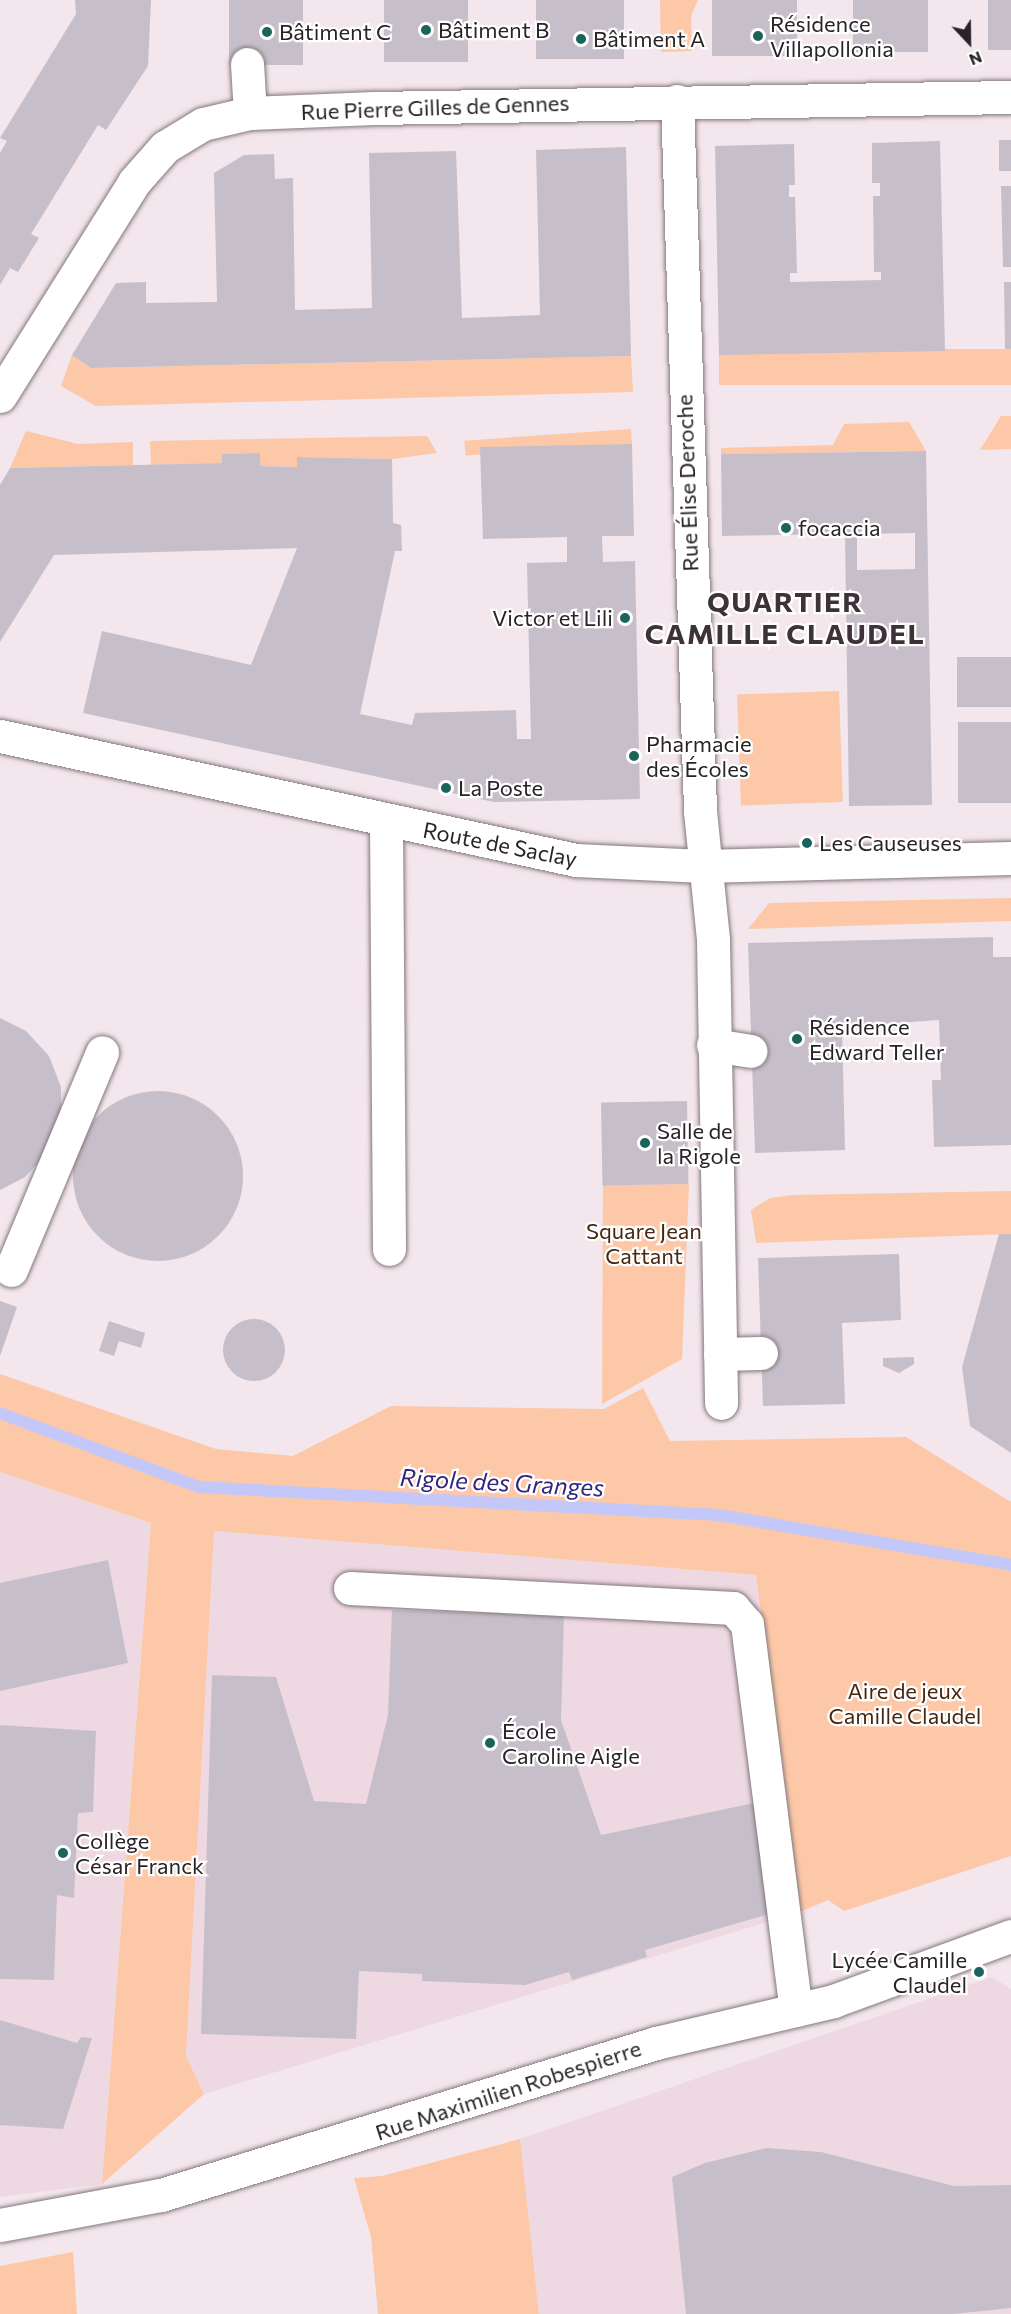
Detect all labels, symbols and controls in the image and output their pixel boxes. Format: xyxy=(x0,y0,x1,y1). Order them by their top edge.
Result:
place label: Résidence Villapollonia xyxy=(770,10,894,62)
north arrow xyxy=(939,12,999,72)
place label: Bâtiment B xyxy=(438,17,549,43)
place label: Bâtiment C xyxy=(279,19,391,45)
marker: Bâtiment B xyxy=(419,23,433,37)
marker: Bâtiment C xyxy=(260,25,274,39)
place label: Bâtiment A xyxy=(593,26,705,52)
marker: Résidence Villapollonia xyxy=(751,29,765,43)
marker: Bâtiment A xyxy=(574,32,588,46)
text: N xyxy=(967,48,985,70)
street label: Rue Pierre Gilles de Gennes xyxy=(300,89,570,125)
street label: Rue Élise Deroche xyxy=(671,394,703,572)
place label: focaccia xyxy=(798,515,881,541)
marker: focaccia xyxy=(779,521,793,535)
district label: QUARTIER CAMILLE CLAUDEL xyxy=(645,584,925,650)
place label: Victor et Lili xyxy=(492,605,613,631)
marker: Victor et Lili xyxy=(618,611,632,625)
place label: Pharmacie des Écoles xyxy=(646,730,752,782)
marker: Pharmacie des Écoles xyxy=(627,749,641,763)
place label: La Poste xyxy=(458,775,543,801)
marker: La Poste xyxy=(439,781,453,795)
street label: Route de Saclay xyxy=(421,816,579,872)
place label: Les Causeuses xyxy=(819,830,962,856)
marker: Les Causeuses xyxy=(800,836,814,850)
place label: Résidence Edward Teller xyxy=(809,1013,945,1064)
marker: Résidence Edward Teller xyxy=(790,1032,804,1046)
place label: Salle de la Rigole xyxy=(657,1117,741,1168)
marker: Salle de la Rigole xyxy=(638,1136,652,1150)
park label: Square Jean Cattant xyxy=(586,1217,702,1268)
water label: Rigole des Granges xyxy=(399,1462,605,1502)
park label: Aire de jeux Camille Claudel xyxy=(829,1677,981,1729)
place label: École Caroline Aigle xyxy=(502,1717,640,1768)
marker: École Caroline Aigle xyxy=(483,1736,497,1750)
place label: Collège César Franck xyxy=(75,1827,204,1879)
marker: Collège César Franck xyxy=(56,1846,70,1860)
place label: Lycée Camille Claudel xyxy=(832,1946,967,1998)
marker: Lycée Camille Claudel xyxy=(972,1965,986,1979)
street label: Rue Maximilien Robespierre xyxy=(372,2035,644,2145)

